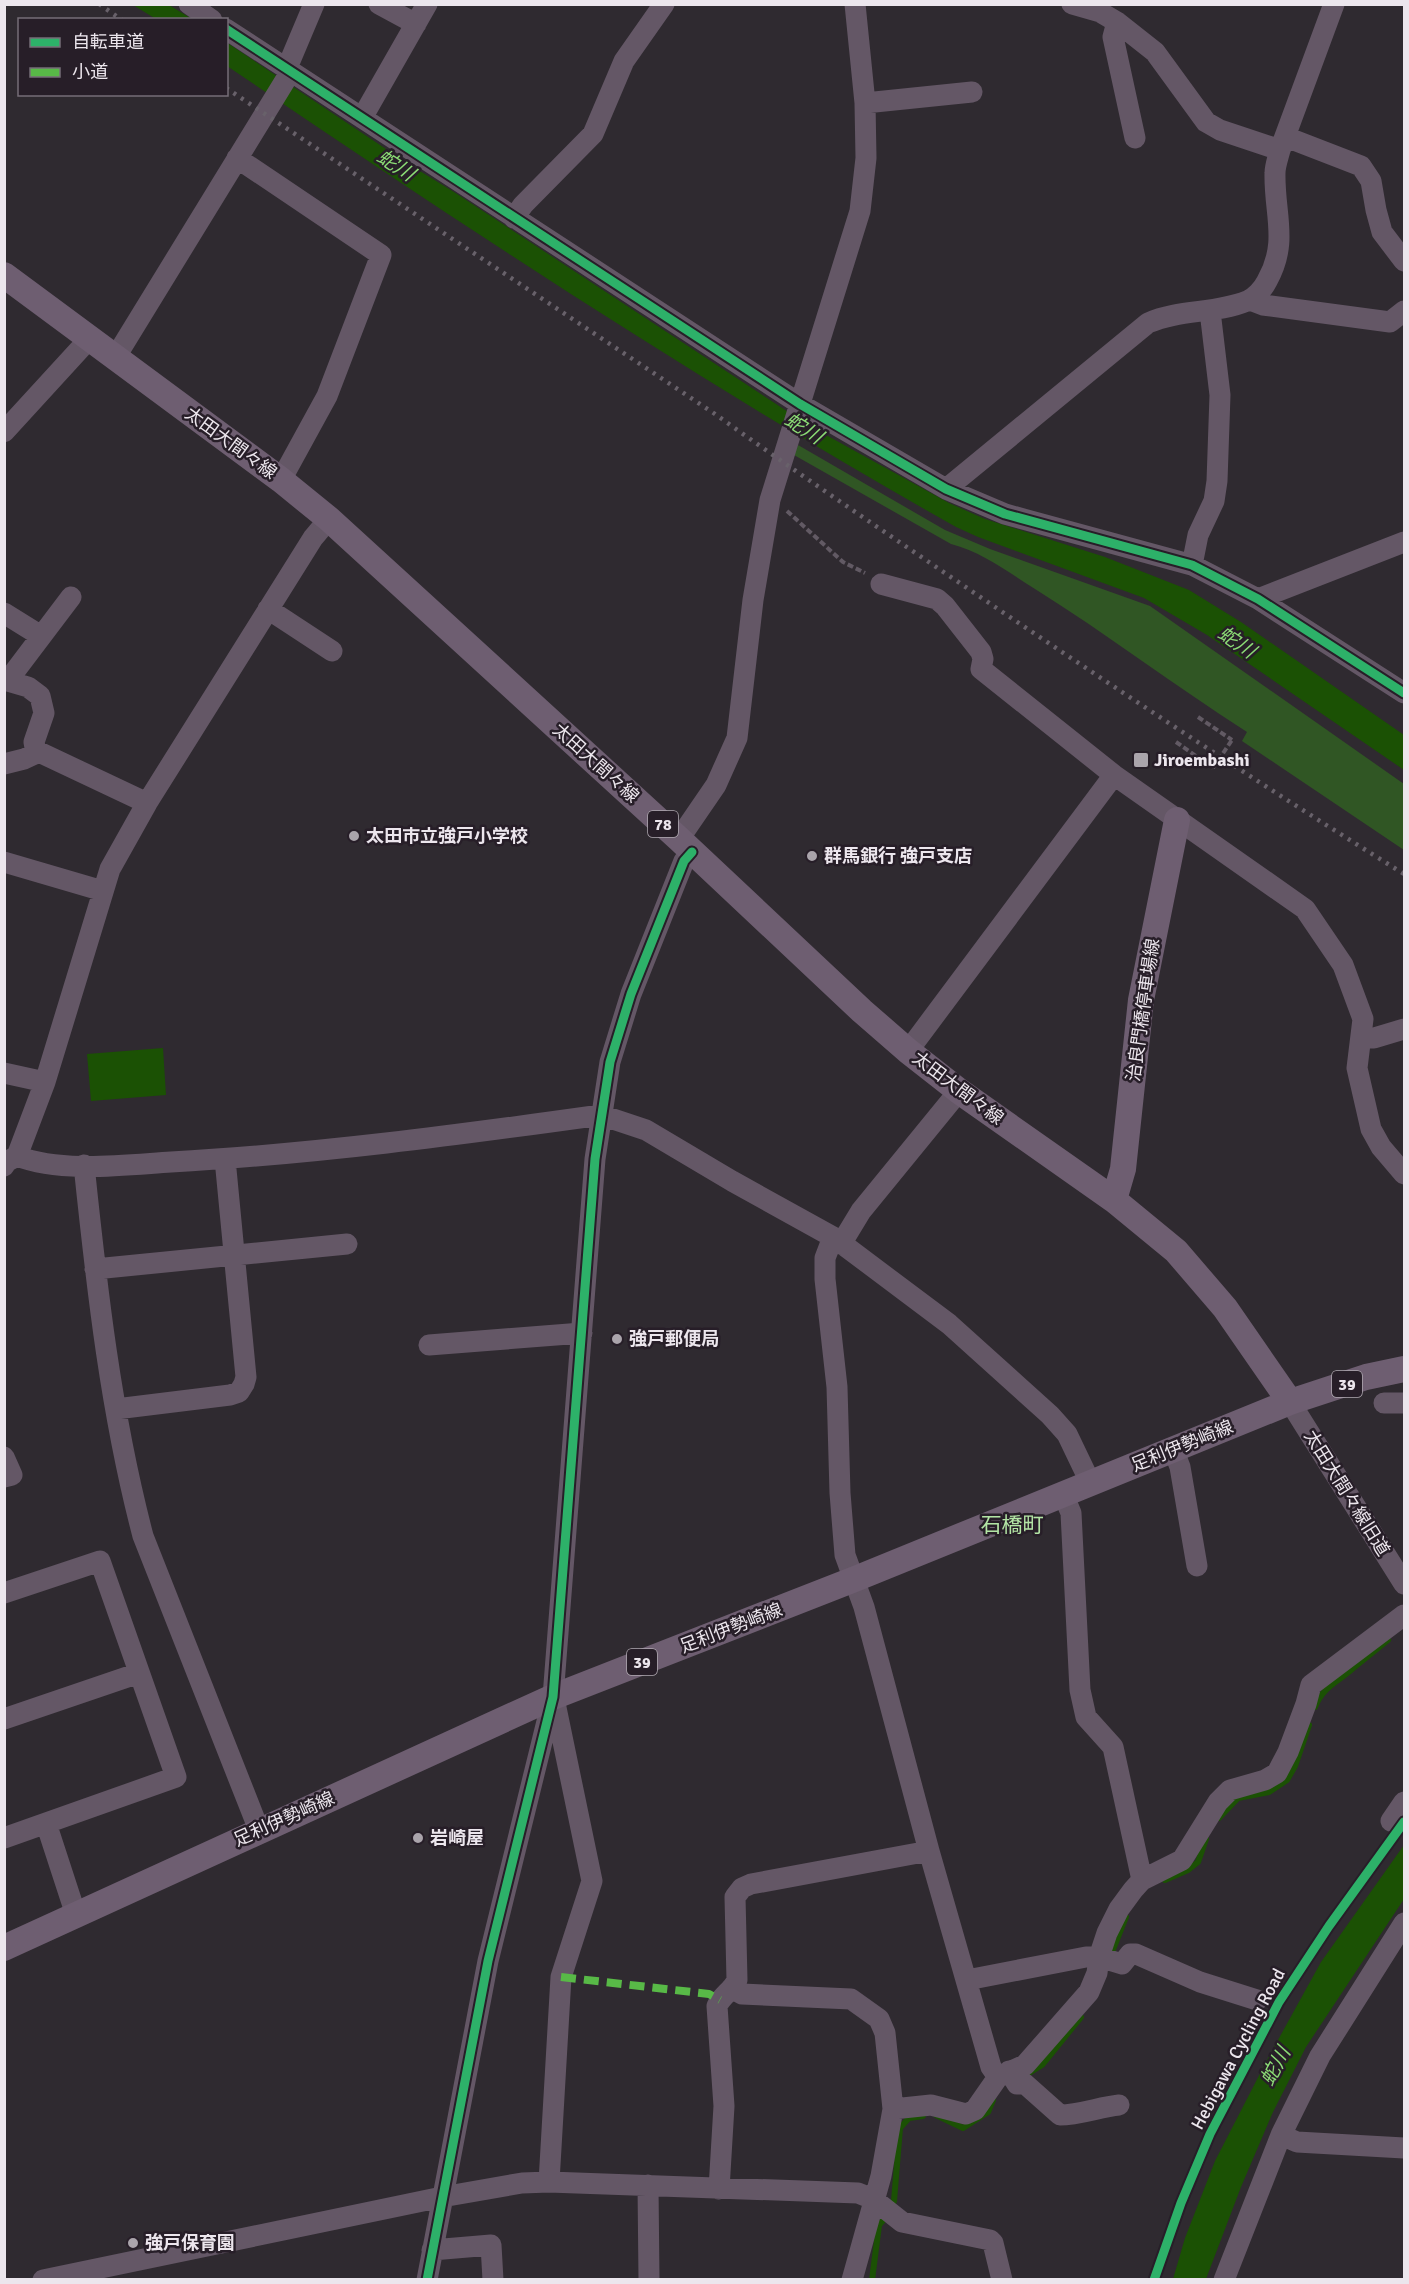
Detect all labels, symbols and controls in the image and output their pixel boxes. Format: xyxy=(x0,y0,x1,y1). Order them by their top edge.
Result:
legend xyxy=(18,18,228,96)
text: 自転車道 xyxy=(72,31,144,53)
text: 小道 xyxy=(72,61,108,83)
water label: 蛇川 xyxy=(372,144,421,188)
street label: 太田大間々線 xyxy=(181,402,281,484)
water label: 蛇川 xyxy=(780,407,829,451)
water label: 蛇川 xyxy=(1213,621,1262,665)
street label: 太田大間々線 xyxy=(549,719,643,807)
place label: Jiroembashi xyxy=(1154,749,1250,771)
marker: Jiroembashi xyxy=(1132,751,1150,769)
road number: 78 xyxy=(648,811,678,837)
place label: 太田市立強戸小学校 xyxy=(366,825,528,847)
marker: 太田市立強戸小学校 xyxy=(347,829,361,843)
place label: 群馬銀行 強戸支店 xyxy=(824,845,972,867)
marker: 群馬銀行 強戸支店 xyxy=(805,849,819,863)
street label: 治良門橋停車場線 xyxy=(1122,937,1164,1083)
street label: 太田大間々線 xyxy=(908,1047,1008,1129)
place label: 強戸郵便局 xyxy=(629,1328,719,1350)
marker: 強戸郵便局 xyxy=(610,1332,624,1346)
road number: 39 xyxy=(1332,1371,1362,1397)
street label: 足利伊勢崎線 xyxy=(1128,1416,1236,1476)
street label: 太田大間々線旧道 xyxy=(1300,1426,1394,1560)
district label: 石橋町 xyxy=(981,1512,1044,1538)
street label: 足利伊勢崎線 xyxy=(677,1598,785,1658)
road number: 39 xyxy=(627,1649,657,1675)
street label: 足利伊勢崎線 xyxy=(230,1787,338,1851)
place label: 岩崎屋 xyxy=(430,1827,484,1849)
marker: 岩崎屋 xyxy=(411,1831,425,1845)
street label: Hebigawa Cycling Road xyxy=(1186,1965,1290,2133)
water label: 蛇川 xyxy=(1255,2041,1297,2090)
place label: 強戸保育園 xyxy=(145,2232,235,2254)
marker: 強戸保育園 xyxy=(126,2236,140,2250)

